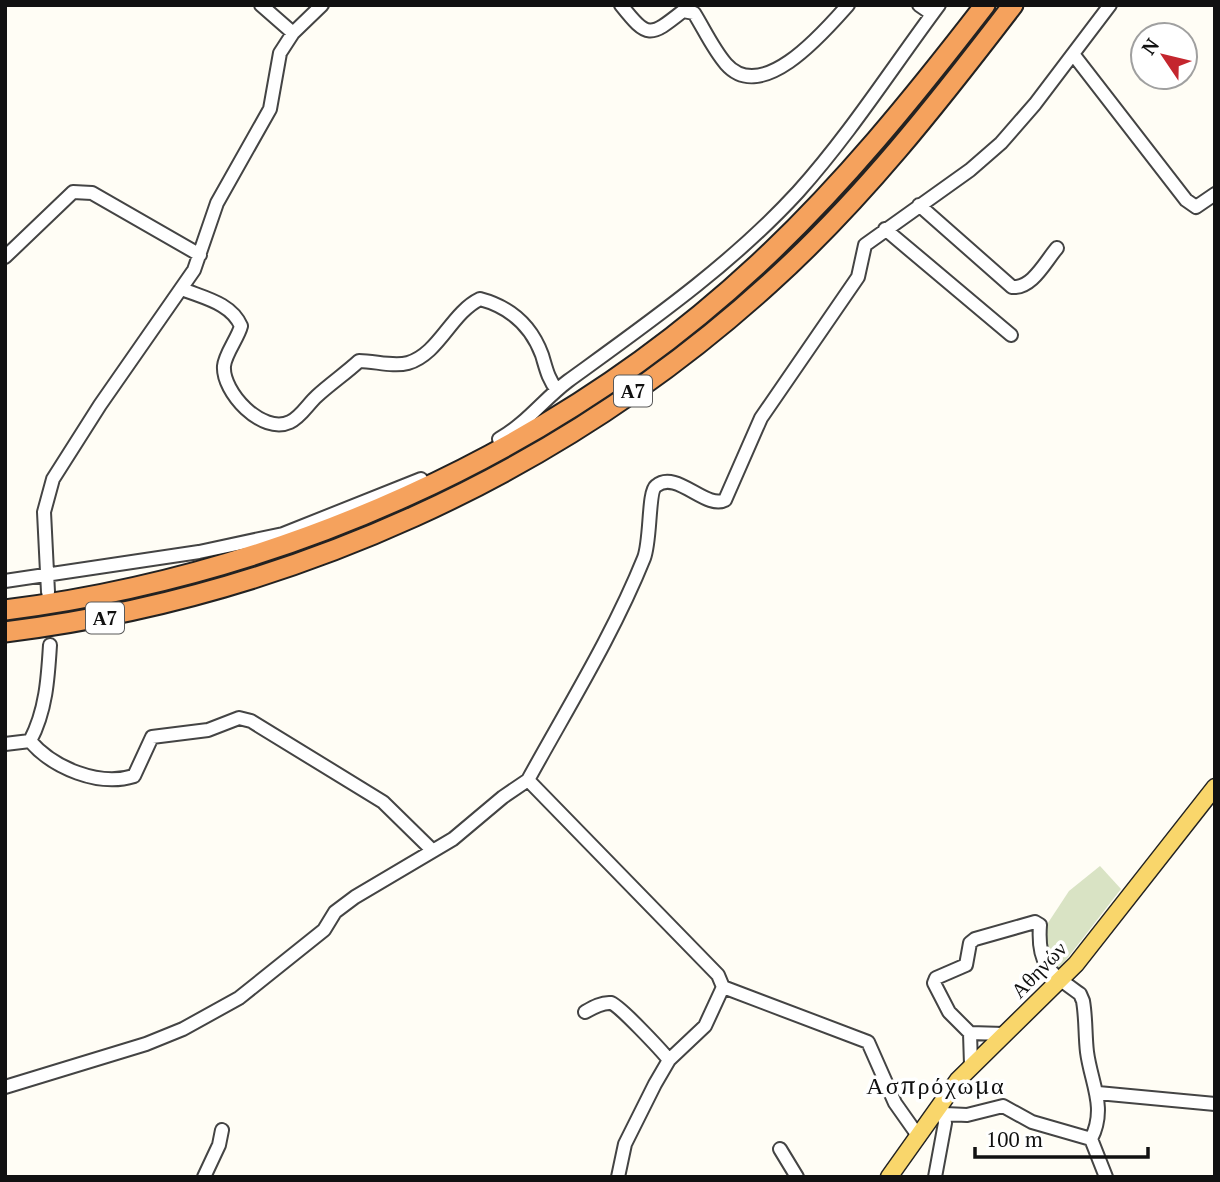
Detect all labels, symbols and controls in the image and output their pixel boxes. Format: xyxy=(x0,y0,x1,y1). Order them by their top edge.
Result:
north arrow xyxy=(1129,21,1199,91)
text: N xyxy=(1135,32,1164,59)
road number: Α7 xyxy=(614,376,652,406)
road number: Α7 xyxy=(86,603,124,634)
street label: Αθηνών xyxy=(1004,935,1072,1004)
district label: Ασπρόχωμα xyxy=(866,1069,1006,1101)
scale bar xyxy=(975,1116,1148,1160)
text: 100 m xyxy=(986,1125,1043,1153)

